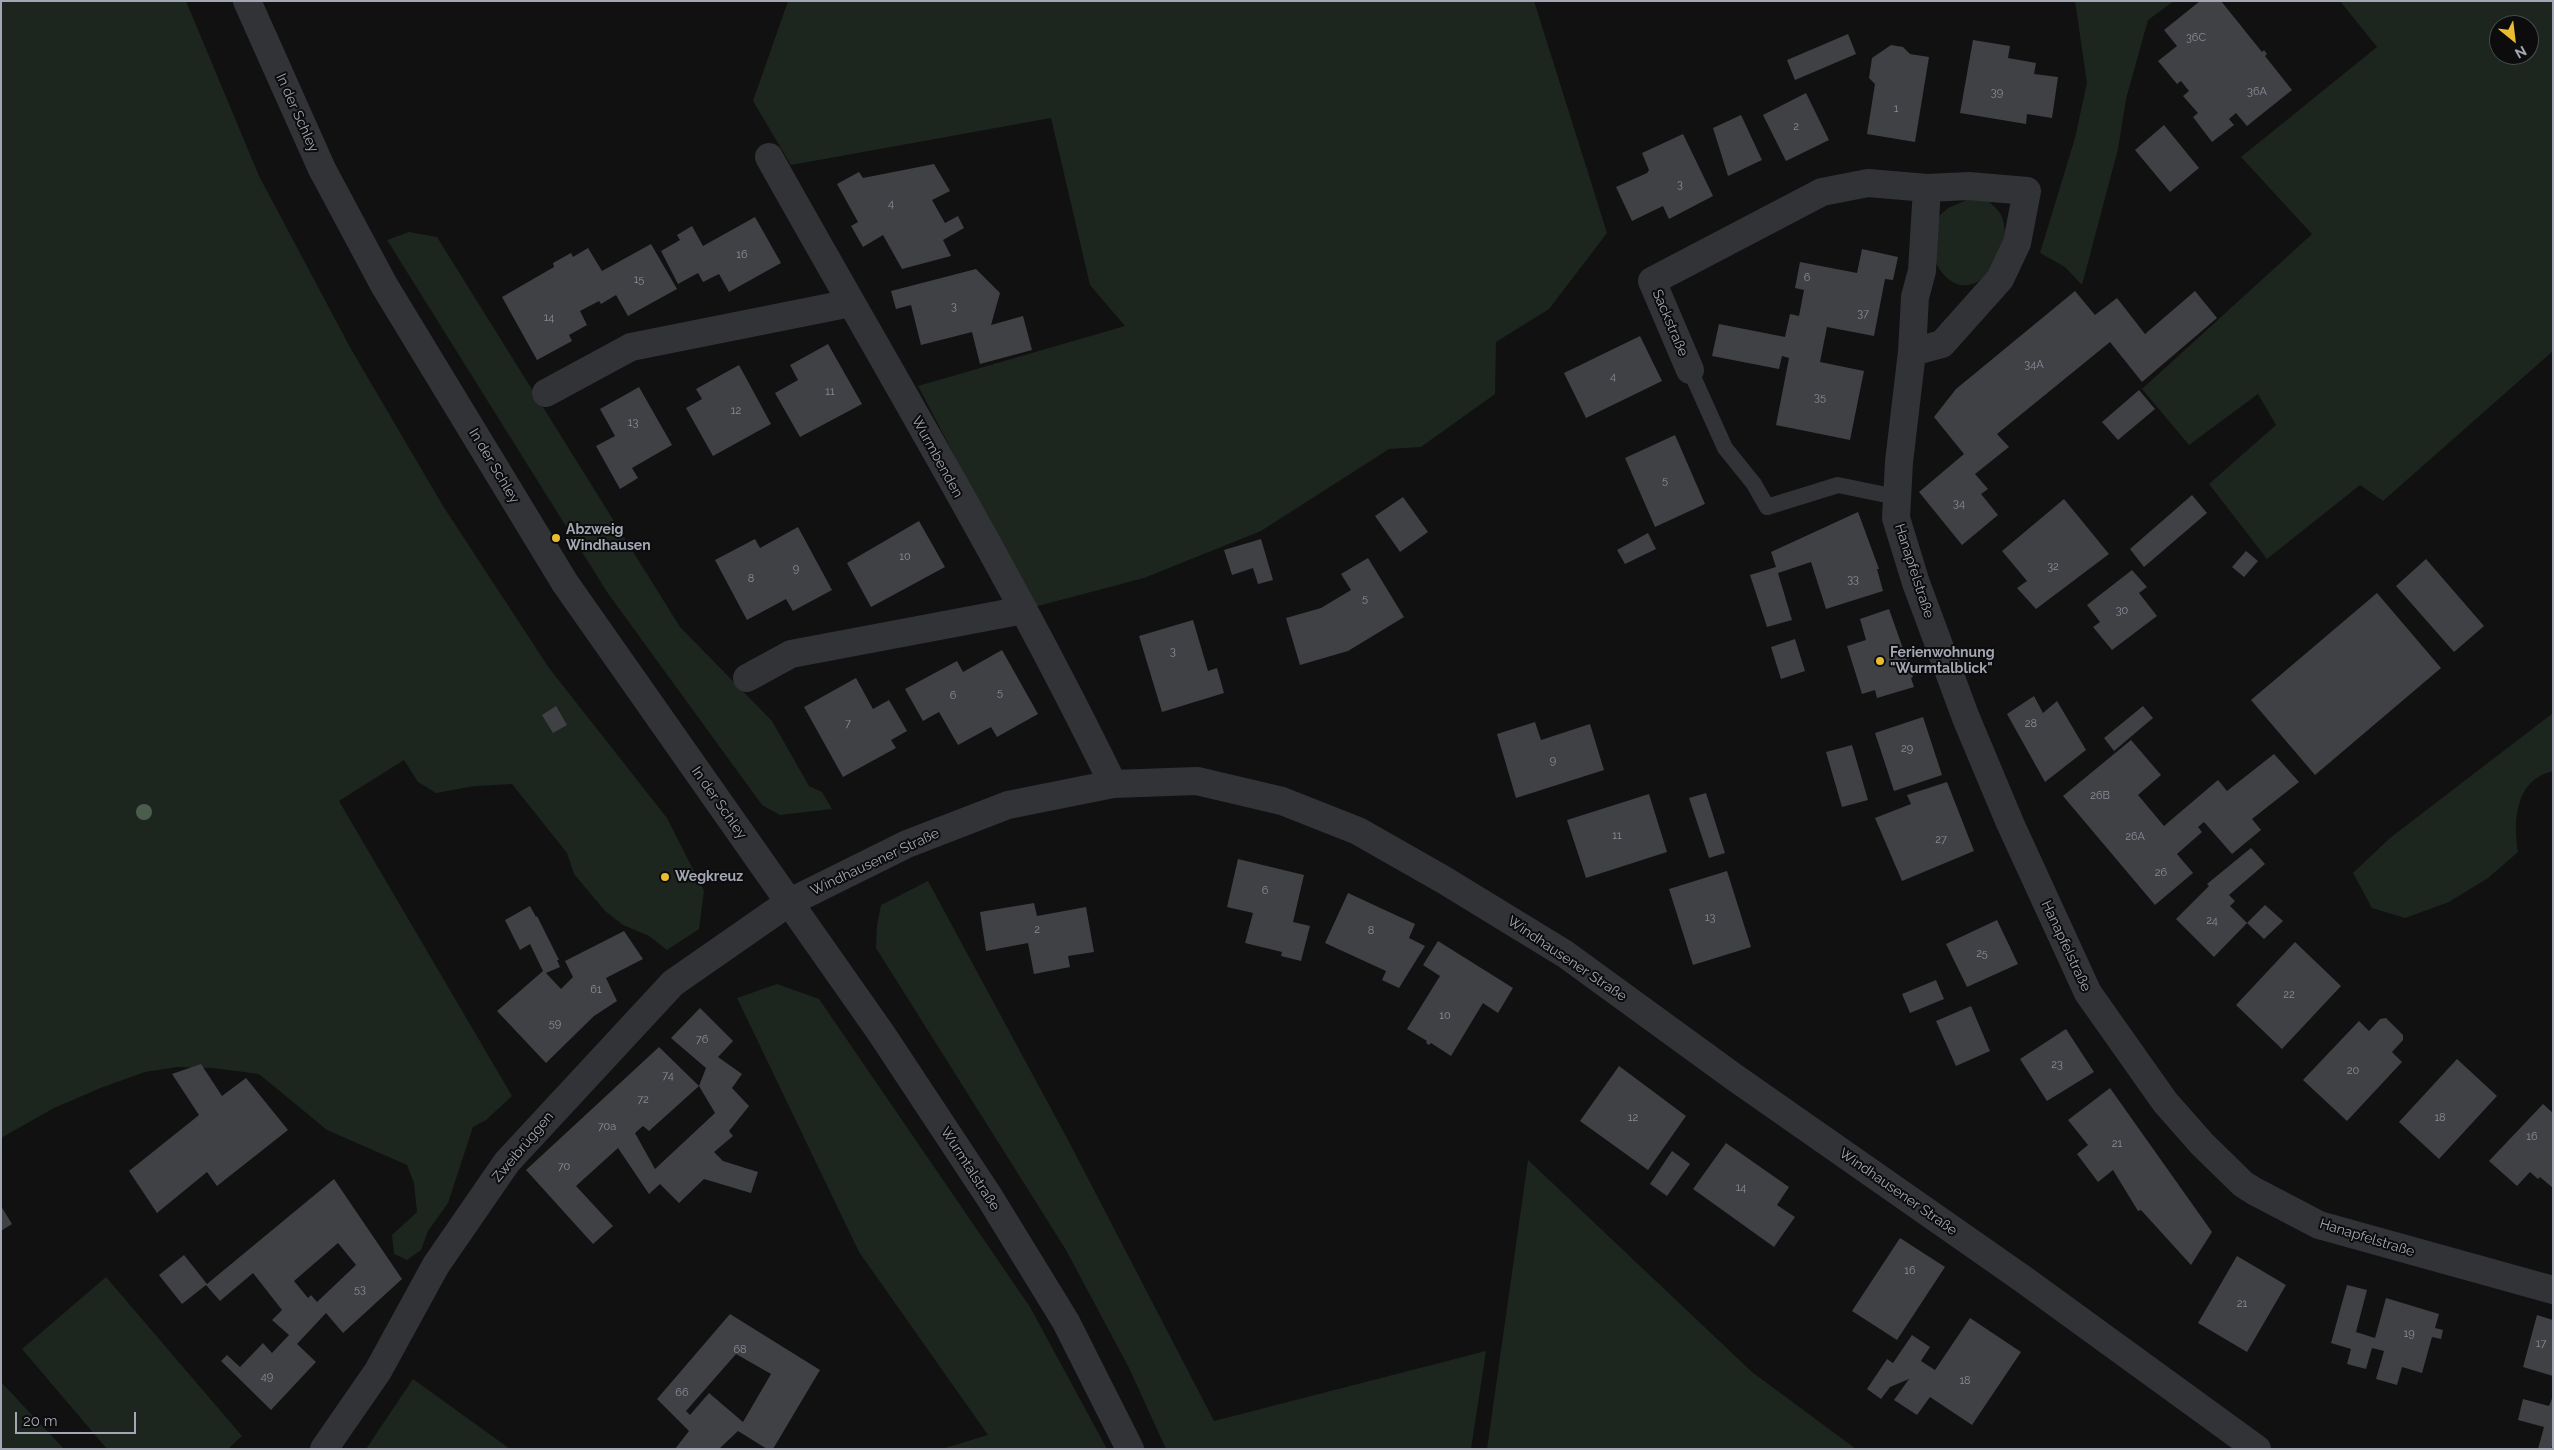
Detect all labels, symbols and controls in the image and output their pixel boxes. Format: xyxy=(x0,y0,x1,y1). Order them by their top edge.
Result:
north arrow xyxy=(2489,15,2539,65)
house number: 36C xyxy=(2186,31,2206,45)
text: N xyxy=(2512,43,2529,62)
street label: In der Schley xyxy=(272,71,322,155)
house number: 36A xyxy=(2247,85,2267,99)
house number: 39 xyxy=(1991,86,2003,100)
house number: 1 xyxy=(1894,102,1898,116)
house number: 2 xyxy=(1793,120,1799,134)
house number: 3 xyxy=(1677,178,1683,192)
house number: 4 xyxy=(888,197,894,211)
house number: 16 xyxy=(736,248,748,262)
house number: 6 xyxy=(1804,271,1810,285)
house number: 15 xyxy=(634,273,644,287)
street label: Sackstraße xyxy=(1648,287,1692,359)
house number: 3 xyxy=(951,300,957,314)
house number: 37 xyxy=(1857,307,1869,321)
house number: 14 xyxy=(544,311,554,325)
house number: 34A xyxy=(2024,358,2044,372)
house number: 4 xyxy=(1610,370,1616,384)
house number: 11 xyxy=(825,385,835,399)
house number: 35 xyxy=(1814,391,1826,405)
house number: 12 xyxy=(731,404,741,418)
street label: Wurmbenden xyxy=(908,413,966,501)
house number: 13 xyxy=(628,416,638,430)
street label: In der Schley xyxy=(465,426,523,506)
house number: 5 xyxy=(1662,474,1668,488)
house number: 34 xyxy=(1953,497,1965,511)
place label: Abzweig Windhausen xyxy=(566,522,651,554)
street label: Hanapfelstraße xyxy=(1891,522,1937,620)
marker: Abzweig Windhausen xyxy=(550,532,562,544)
house number: 10 xyxy=(899,550,911,564)
house number: 32 xyxy=(2047,560,2059,574)
house number: 9 xyxy=(793,562,799,576)
house number: 8 xyxy=(748,572,754,586)
house number: 33 xyxy=(1847,573,1859,587)
house number: 5 xyxy=(1362,592,1368,606)
house number: 30 xyxy=(2116,604,2128,618)
house number: 3 xyxy=(1170,645,1176,659)
place label: Ferienwohnung "Wurmtalblick" xyxy=(1890,645,1995,678)
marker: Ferienwohnung "Wurmtalblick" xyxy=(1874,655,1886,667)
house number: 5 xyxy=(997,686,1003,700)
house number: 6 xyxy=(950,689,956,703)
house number: 7 xyxy=(845,717,851,731)
house number: 28 xyxy=(2025,717,2037,731)
house number: 29 xyxy=(1901,742,1913,756)
house number: 9 xyxy=(1550,754,1556,768)
street label: In der Schley xyxy=(688,764,750,842)
house number: 26B xyxy=(2090,789,2110,803)
street label: Windhausener Straße xyxy=(808,825,942,899)
house number: 11 xyxy=(1612,829,1622,843)
house number: 26A xyxy=(2125,830,2145,844)
house number: 27 xyxy=(1935,833,1947,847)
house number: 26 xyxy=(2155,866,2167,880)
place label: Wegkreuz xyxy=(675,869,743,885)
marker: Wegkreuz xyxy=(659,871,671,883)
house number: 6 xyxy=(1262,884,1268,898)
street label: Hanapfelstraße xyxy=(2038,898,2094,994)
house number: 13 xyxy=(1705,911,1715,925)
street label: Windhausener Straße xyxy=(1504,913,1630,1005)
house number: 24 xyxy=(2206,914,2218,928)
house number: 2 xyxy=(1034,923,1040,937)
house number: 8 xyxy=(1368,924,1374,938)
house number: 25 xyxy=(1976,947,1988,961)
house number: 61 xyxy=(590,983,602,997)
house number: 22 xyxy=(2283,988,2295,1002)
house number: 10 xyxy=(1439,1009,1451,1023)
house number: 59 xyxy=(549,1017,561,1031)
house number: 76 xyxy=(696,1033,708,1047)
house number: 23 xyxy=(2051,1058,2063,1072)
house number: 20 xyxy=(2347,1064,2359,1078)
house number: 74 xyxy=(662,1069,674,1083)
house number: 72 xyxy=(637,1093,649,1107)
street label: Zweibrüggen xyxy=(489,1108,557,1186)
house number: 12 xyxy=(1628,1111,1638,1125)
house number: 18 xyxy=(2434,1111,2446,1125)
house number: 70a xyxy=(598,1120,616,1134)
street label: Wurmtalstraße xyxy=(937,1124,1003,1214)
house number: 16 xyxy=(2526,1130,2538,1144)
house number: 21 xyxy=(2112,1137,2122,1151)
street label: Windhausener Straße xyxy=(1836,1145,1960,1239)
house number: 70 xyxy=(558,1160,570,1174)
house number: 14 xyxy=(1736,1181,1746,1195)
street label: Hanapfelstraße xyxy=(2317,1216,2417,1260)
house number: 16 xyxy=(1904,1264,1916,1278)
house number: 53 xyxy=(354,1283,366,1297)
house number: 21 xyxy=(2237,1297,2247,1311)
house number: 19 xyxy=(2403,1327,2415,1341)
house number: 17 xyxy=(2536,1337,2546,1351)
house number: 68 xyxy=(733,1343,747,1357)
house number: 49 xyxy=(261,1370,273,1384)
house number: 18 xyxy=(1959,1374,1971,1388)
house number: 66 xyxy=(675,1386,689,1400)
scale bar xyxy=(18,1402,139,1434)
text: 20 m xyxy=(23,1412,58,1430)

